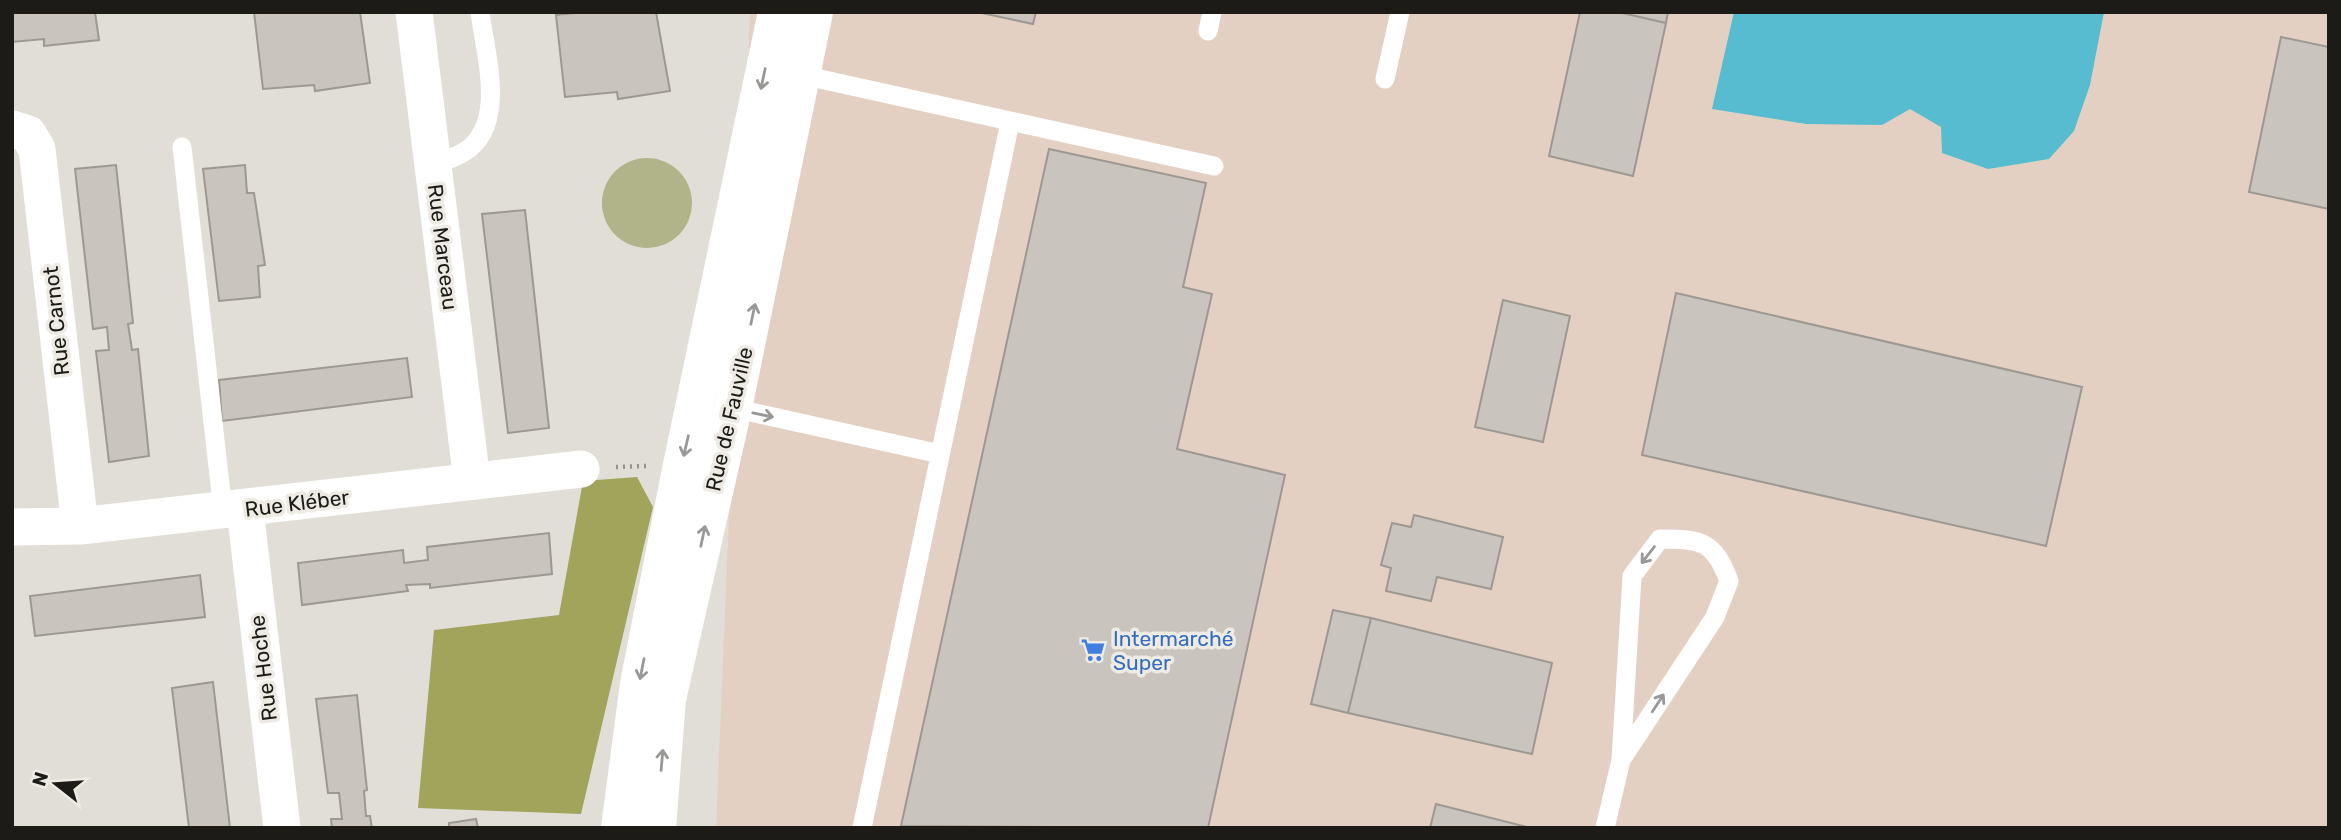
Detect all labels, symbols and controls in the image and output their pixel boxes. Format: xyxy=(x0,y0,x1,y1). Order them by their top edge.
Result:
one-way arrow xyxy=(756,67,770,90)
street label: Rue Marceau xyxy=(423,182,463,312)
street label: Rue Carnot xyxy=(38,265,74,377)
one-way arrow xyxy=(746,303,760,326)
street label: Rue de Fauville xyxy=(700,344,758,494)
one-way arrow xyxy=(751,409,774,422)
one-way arrow xyxy=(679,434,692,456)
street label: Rue Kléber xyxy=(243,484,351,522)
one-way arrow xyxy=(696,525,710,548)
one-way arrow xyxy=(1641,545,1656,563)
street label: Rue Hoche xyxy=(244,614,282,722)
place label: Intermarché Super xyxy=(1113,626,1233,675)
supermarket icon: Intermarché Super xyxy=(1079,636,1107,664)
one-way arrow xyxy=(635,657,649,680)
one-way arrow xyxy=(1651,693,1665,713)
north arrow xyxy=(21,749,91,819)
one-way arrow xyxy=(656,749,669,772)
text: N xyxy=(27,769,53,789)

